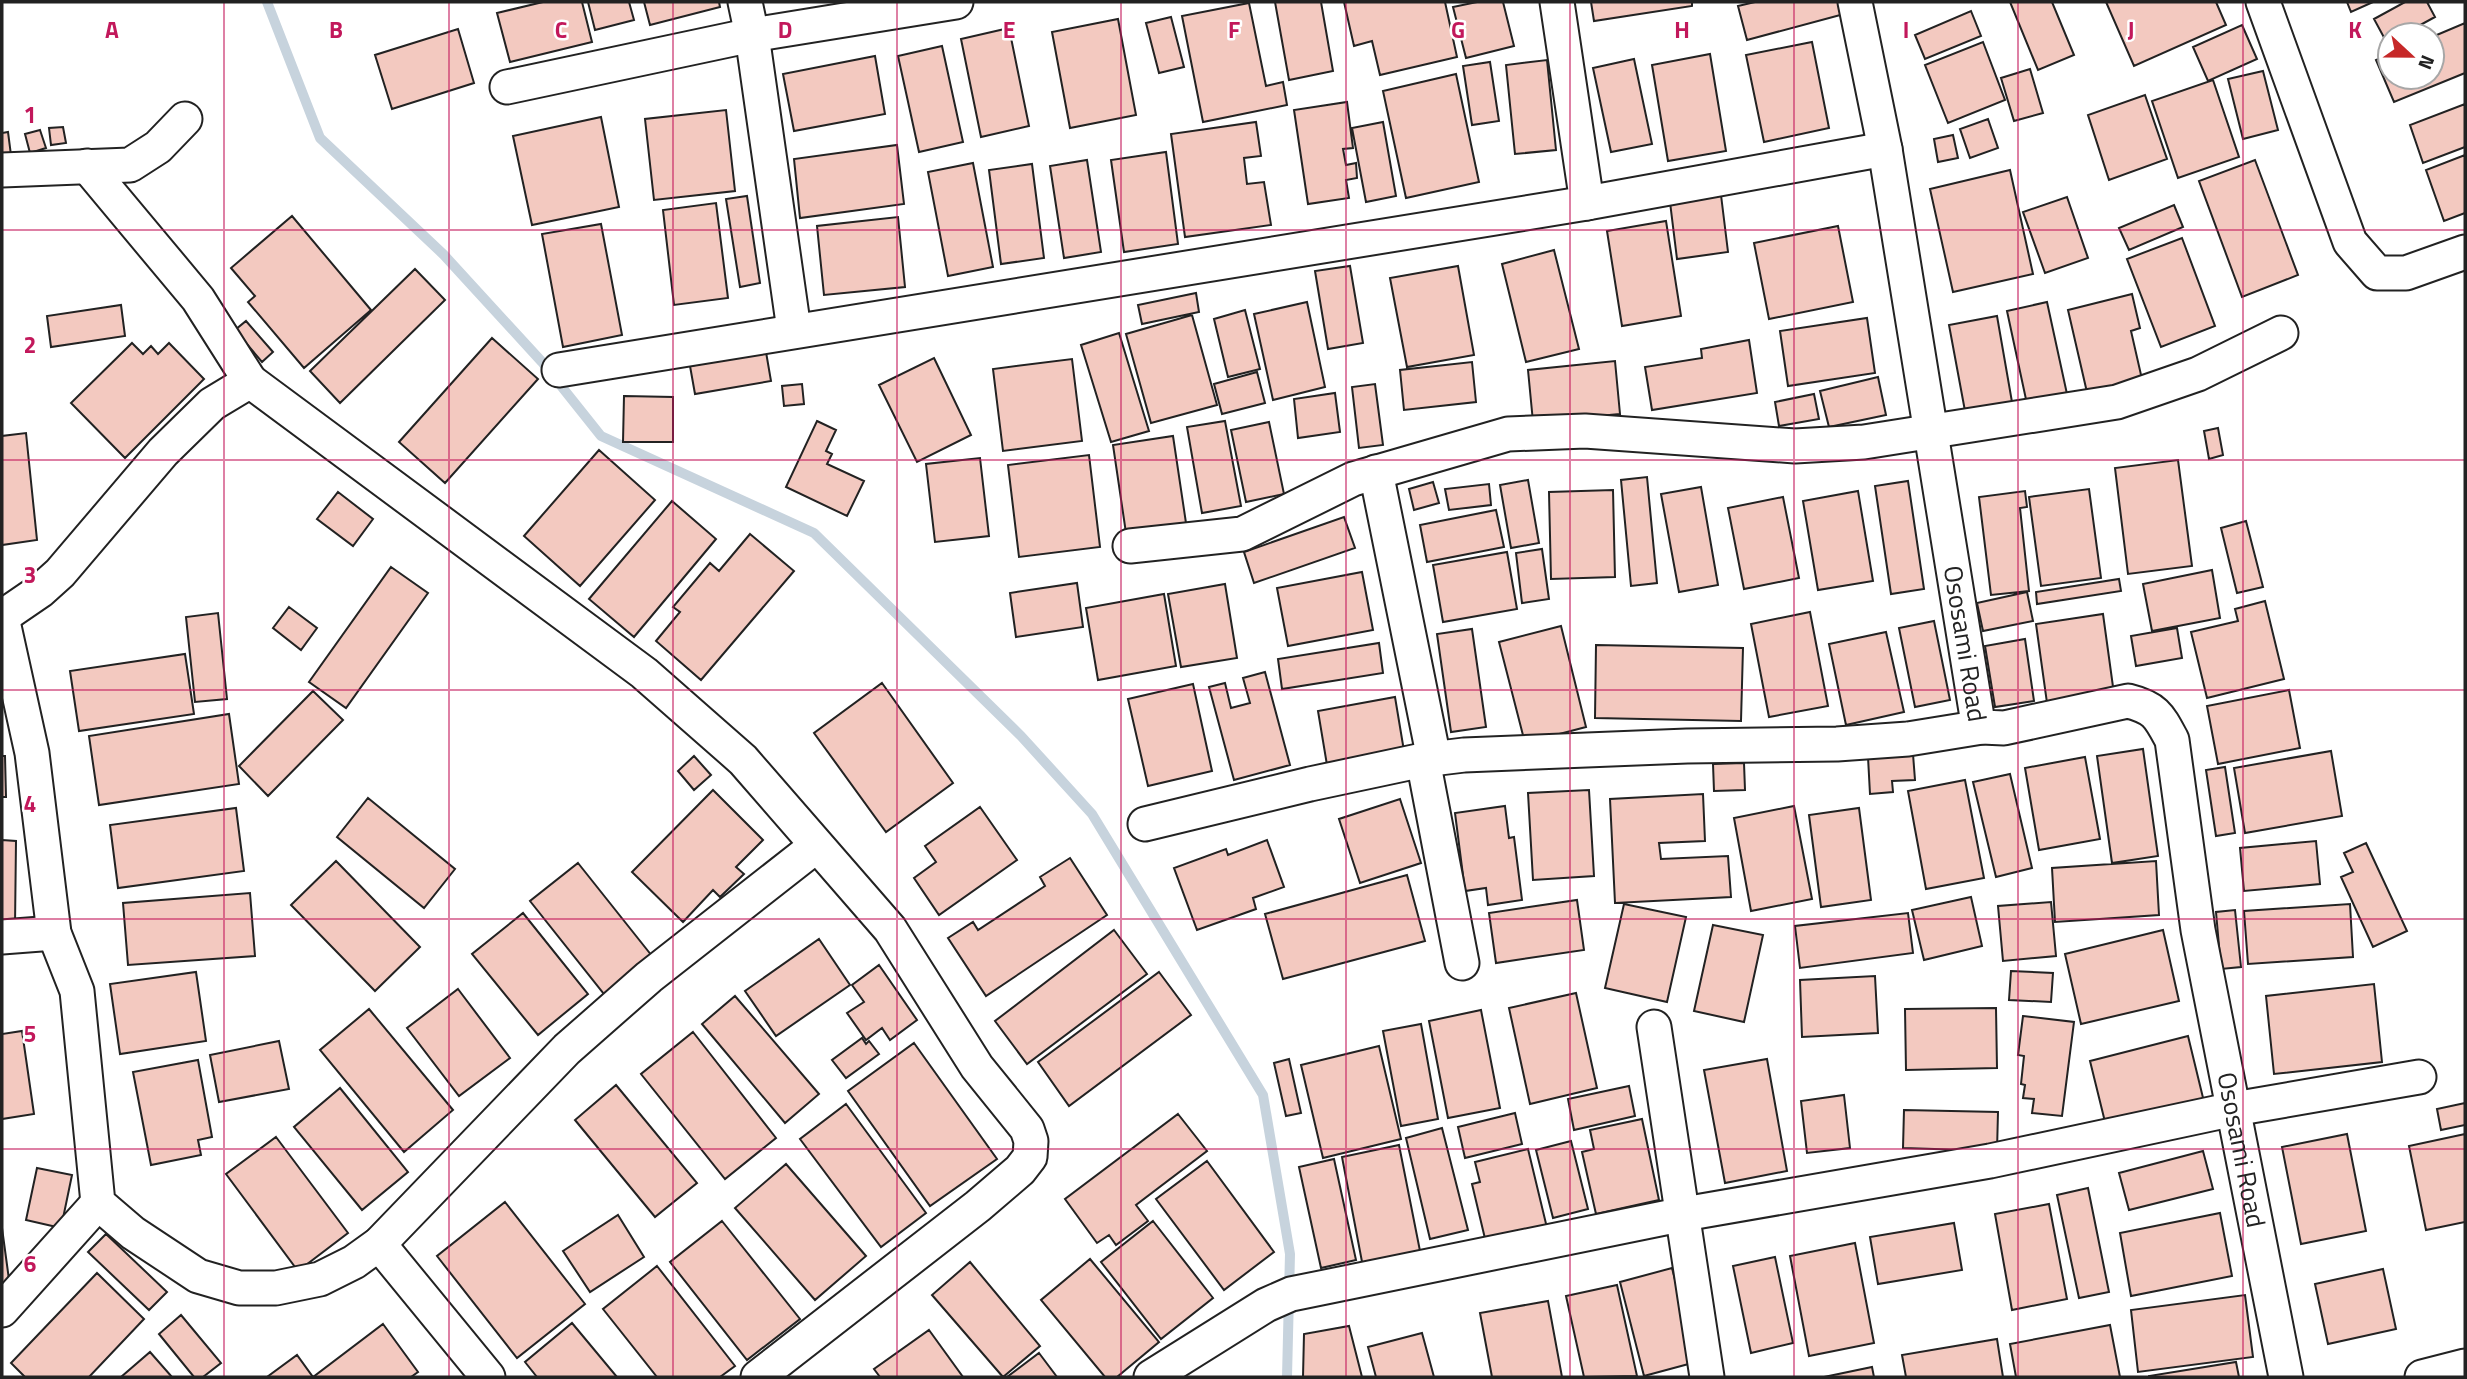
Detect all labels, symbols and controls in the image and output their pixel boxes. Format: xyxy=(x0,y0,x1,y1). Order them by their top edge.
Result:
text: A xyxy=(105,12,119,47)
text: B xyxy=(329,12,343,47)
text: C xyxy=(555,12,567,47)
text: D xyxy=(778,12,792,47)
text: E xyxy=(1003,12,1015,47)
text: F xyxy=(1228,12,1240,47)
text: G xyxy=(1451,12,1465,47)
text: H xyxy=(1674,12,1690,47)
text: I xyxy=(1903,12,1909,47)
text: J xyxy=(2128,12,2134,47)
text: K xyxy=(2348,12,2362,47)
north arrow xyxy=(2376,21,2446,91)
text: N xyxy=(2411,51,2443,74)
text: 1 xyxy=(24,97,36,132)
text: 2 xyxy=(24,327,36,362)
text: 3 xyxy=(24,557,36,592)
street label: Ososami Road xyxy=(1934,563,1997,724)
text: 4 xyxy=(24,786,36,821)
text: 5 xyxy=(24,1016,36,1051)
street label: Ososami Road xyxy=(2207,1069,2276,1231)
text: 6 xyxy=(24,1246,37,1281)

